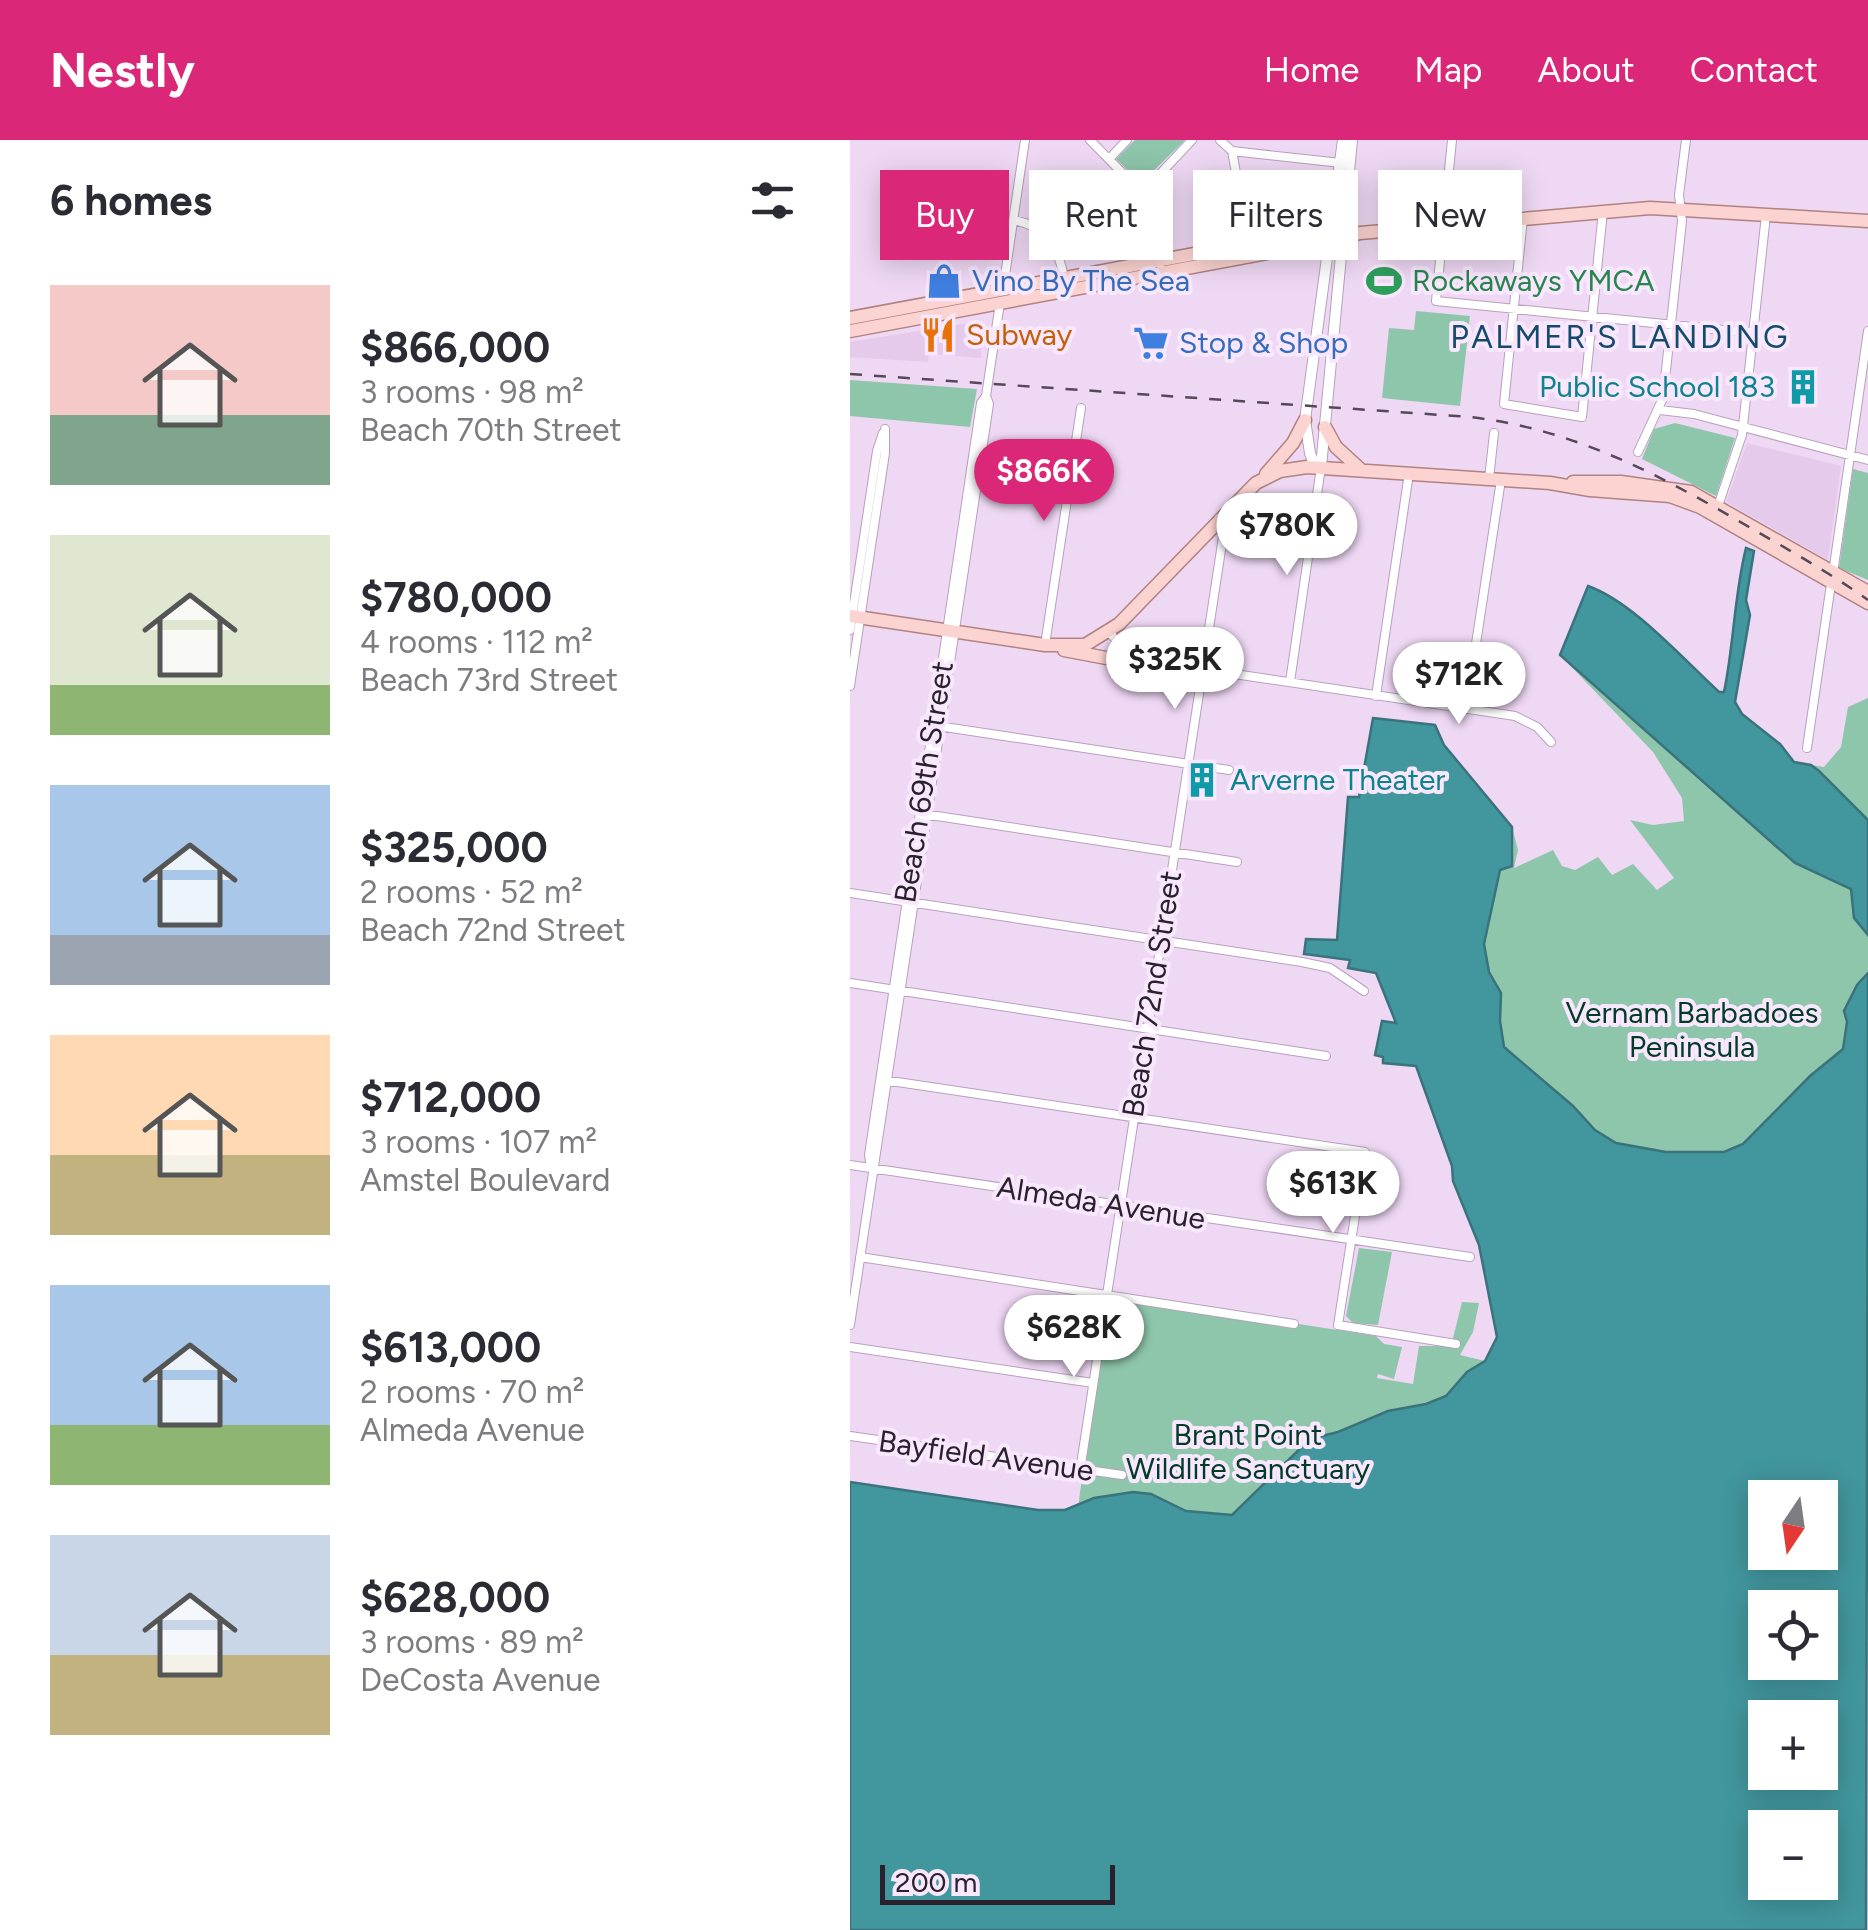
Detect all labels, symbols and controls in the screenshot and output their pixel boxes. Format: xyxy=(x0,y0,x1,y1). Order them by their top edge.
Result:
text: Nestly xyxy=(50,41,195,99)
text: Home xyxy=(1264,49,1359,91)
text: Map xyxy=(1414,49,1483,91)
text: About xyxy=(1538,49,1635,91)
text: Contact xyxy=(1690,49,1818,91)
chip: Buy xyxy=(880,170,1009,260)
chip: Rent xyxy=(1029,170,1173,260)
chip: Filters xyxy=(1193,170,1358,260)
chip: New xyxy=(1378,170,1522,260)
icon: filters xyxy=(745,173,800,228)
text: 6 homes xyxy=(50,175,212,226)
shop icon: Vino By The Sea xyxy=(925,262,963,300)
place label: Vino By The Sea xyxy=(972,262,1190,299)
sports icon: Rockaways YMCA xyxy=(1365,262,1403,300)
place label: Rockaways YMCA xyxy=(1412,262,1655,299)
restaurant icon: Subway xyxy=(919,316,957,354)
place label: Subway xyxy=(966,316,1073,353)
district label: PALMER'S LANDING xyxy=(1450,318,1790,356)
text: $866,000 xyxy=(360,322,550,373)
supermarket icon: Stop & Shop xyxy=(1132,324,1170,362)
place label: Stop & Shop xyxy=(1179,324,1348,361)
icon: home xyxy=(130,325,250,445)
place label: Public School 183 xyxy=(1539,368,1775,405)
building icon: Public School 183 xyxy=(1784,368,1822,406)
text: 3 rooms · 98 m² xyxy=(360,373,584,411)
text: Beach 70th Street xyxy=(360,411,622,449)
pin: $866K xyxy=(974,439,1114,524)
text: $866K xyxy=(996,452,1092,490)
pin: $780K xyxy=(1217,493,1357,578)
text: $780K xyxy=(1238,506,1336,544)
text: $780,000 xyxy=(360,572,552,623)
icon: home xyxy=(130,575,250,695)
text: 4 rooms · 112 m² xyxy=(360,623,593,661)
pin: $325K xyxy=(1105,627,1245,712)
text: $325K xyxy=(1128,640,1222,678)
pin: $712K xyxy=(1389,642,1529,727)
text: $712K xyxy=(1415,655,1503,693)
street label: Beach 69th Street xyxy=(886,659,961,905)
text: Beach 73rd Street xyxy=(360,661,618,699)
building icon: Arverne Theater xyxy=(1183,761,1221,799)
place label: Arverne Theater xyxy=(1230,761,1446,798)
text: $325,000 xyxy=(360,822,548,873)
icon: home xyxy=(130,825,250,945)
street label: Beach 72nd Street xyxy=(1114,868,1189,1120)
text: 2 rooms · 52 m² xyxy=(360,873,583,911)
text: Beach 72nd Street xyxy=(360,911,626,949)
park label: Vernam Barbadoes Peninsula xyxy=(1565,994,1819,1065)
text: $712,000 xyxy=(360,1072,541,1123)
icon: home xyxy=(130,1075,250,1195)
text: 3 rooms · 107 m² xyxy=(360,1123,597,1161)
pin: $613K xyxy=(1263,1151,1403,1236)
text: Amstel Boulevard xyxy=(360,1161,610,1199)
text: $613K xyxy=(1289,1164,1377,1202)
street label: Almeda Avenue xyxy=(994,1168,1208,1237)
pin: $628K xyxy=(1004,1295,1144,1380)
text: $628K xyxy=(1026,1308,1122,1346)
text: $613,000 xyxy=(360,1322,541,1373)
icon: home xyxy=(130,1325,250,1445)
text: 2 rooms · 70 m² xyxy=(360,1373,584,1411)
text: Almeda Avenue xyxy=(360,1411,585,1449)
park label: Brant Point Wildlife Sanctuary xyxy=(1126,1416,1370,1487)
street label: Bayfield Avenue xyxy=(876,1422,1096,1489)
north arrow xyxy=(1748,1480,1838,1570)
map controls xyxy=(1748,1480,1838,1900)
text: $628,000 xyxy=(360,1572,550,1623)
icon: home xyxy=(130,1575,250,1695)
button: locate xyxy=(1748,1590,1838,1680)
text: 3 rooms · 89 m² xyxy=(360,1623,584,1661)
text: DeCosta Avenue xyxy=(360,1661,601,1699)
button: + xyxy=(1748,1700,1838,1790)
button: − xyxy=(1748,1810,1838,1900)
scale bar xyxy=(880,1860,1115,1904)
text: 200 m xyxy=(895,1865,977,1899)

